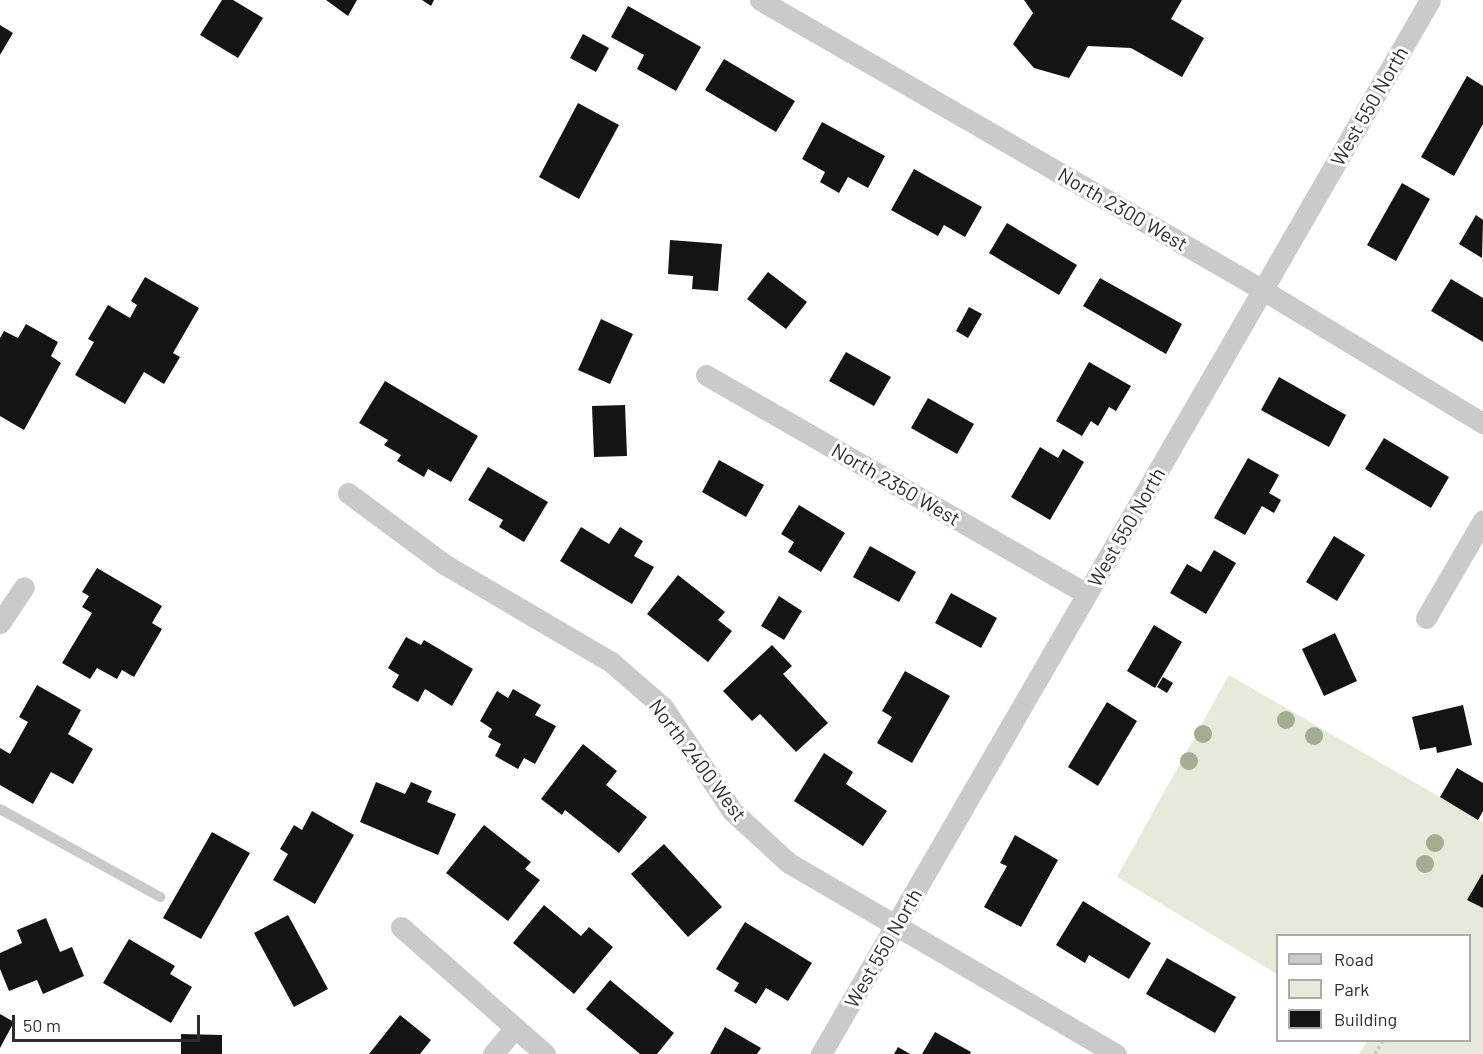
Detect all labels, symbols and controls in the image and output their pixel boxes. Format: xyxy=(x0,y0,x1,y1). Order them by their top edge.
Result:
street label: West 550 North xyxy=(1325,42,1413,170)
street label: North 2300 West xyxy=(1054,162,1192,256)
street label: North 2350 West xyxy=(827,437,965,531)
street label: West 550 North xyxy=(1082,463,1170,591)
street label: North 2400 West xyxy=(644,694,752,826)
street label: West 550 North xyxy=(839,884,927,1012)
legend xyxy=(1276,934,1471,1042)
text: Road xyxy=(1334,948,1374,970)
text: Park xyxy=(1334,978,1369,1000)
scale bar xyxy=(15,1003,202,1041)
text: Building xyxy=(1334,1008,1397,1030)
text: 50 m xyxy=(23,1014,61,1036)

